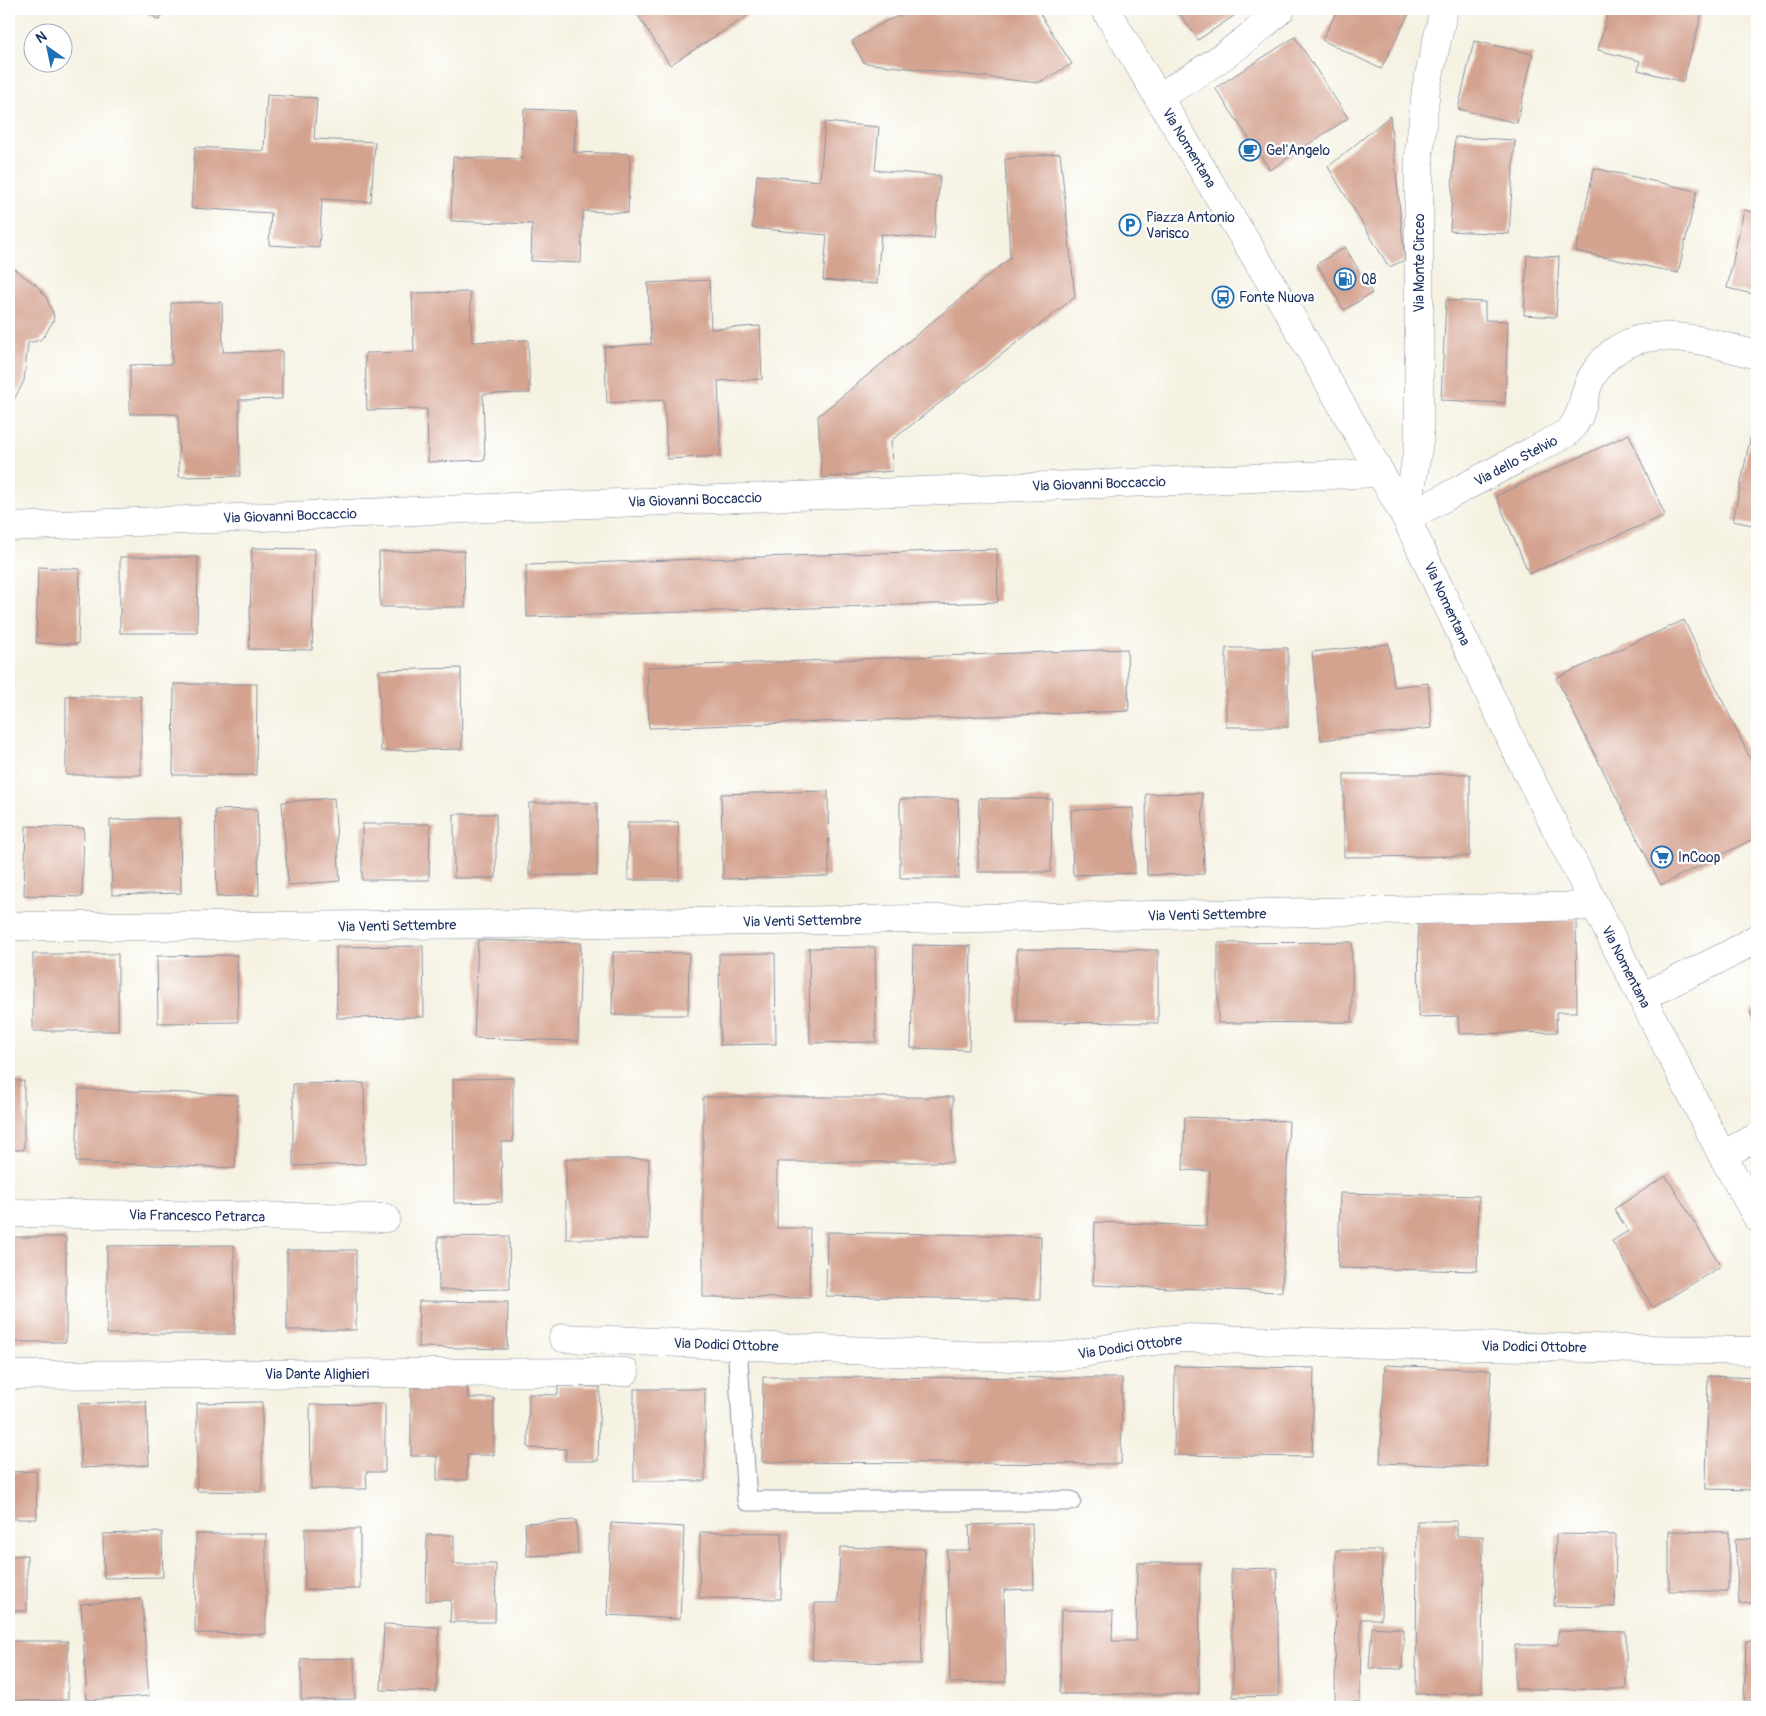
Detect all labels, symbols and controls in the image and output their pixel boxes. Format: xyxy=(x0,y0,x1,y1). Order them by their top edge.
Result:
north arrow xyxy=(22,22,72,72)
text: N xyxy=(33,28,50,47)
street label: Via Nomentana xyxy=(1159,105,1219,191)
cafe icon: Gel'Angelo xyxy=(1238,138,1262,162)
place label: Gel'Angelo xyxy=(1266,142,1331,159)
place label: Piazza Antonio Varisco xyxy=(1146,209,1235,242)
parking icon: Piazza Antonio Varisco xyxy=(1118,213,1142,237)
street label: Via Monte Circeo xyxy=(1411,213,1428,312)
fuel station icon: Q8 xyxy=(1333,267,1357,291)
place label: Q8 xyxy=(1361,271,1377,288)
bus stop icon: Fonte Nuova xyxy=(1211,285,1235,309)
place label: Fonte Nuova xyxy=(1239,289,1314,306)
street label: Via dello Stelvio xyxy=(1471,432,1561,490)
street label: Via Giovanni Boccaccio xyxy=(1032,473,1167,495)
street label: Via Giovanni Boccaccio xyxy=(628,489,763,511)
street label: Via Giovanni Boccaccio xyxy=(223,505,358,527)
street label: Via Nomentana xyxy=(1420,560,1474,648)
supermarket icon: InCoop xyxy=(1650,845,1674,869)
place label: InCoop xyxy=(1678,849,1721,866)
street label: Via Venti Settembre xyxy=(1148,905,1266,925)
street label: Via Venti Settembre xyxy=(743,911,861,931)
street label: Via Venti Settembre xyxy=(338,916,456,936)
street label: Via Nomentana xyxy=(1598,923,1654,1011)
street label: Via Francesco Petrarca xyxy=(129,1206,265,1226)
street label: Via Dodici Ottobre xyxy=(1077,1331,1183,1363)
street label: Via Dodici Ottobre xyxy=(673,1335,779,1355)
street label: Via Dodici Ottobre xyxy=(1481,1338,1587,1356)
street label: Via Dante Alighieri xyxy=(265,1366,370,1383)

